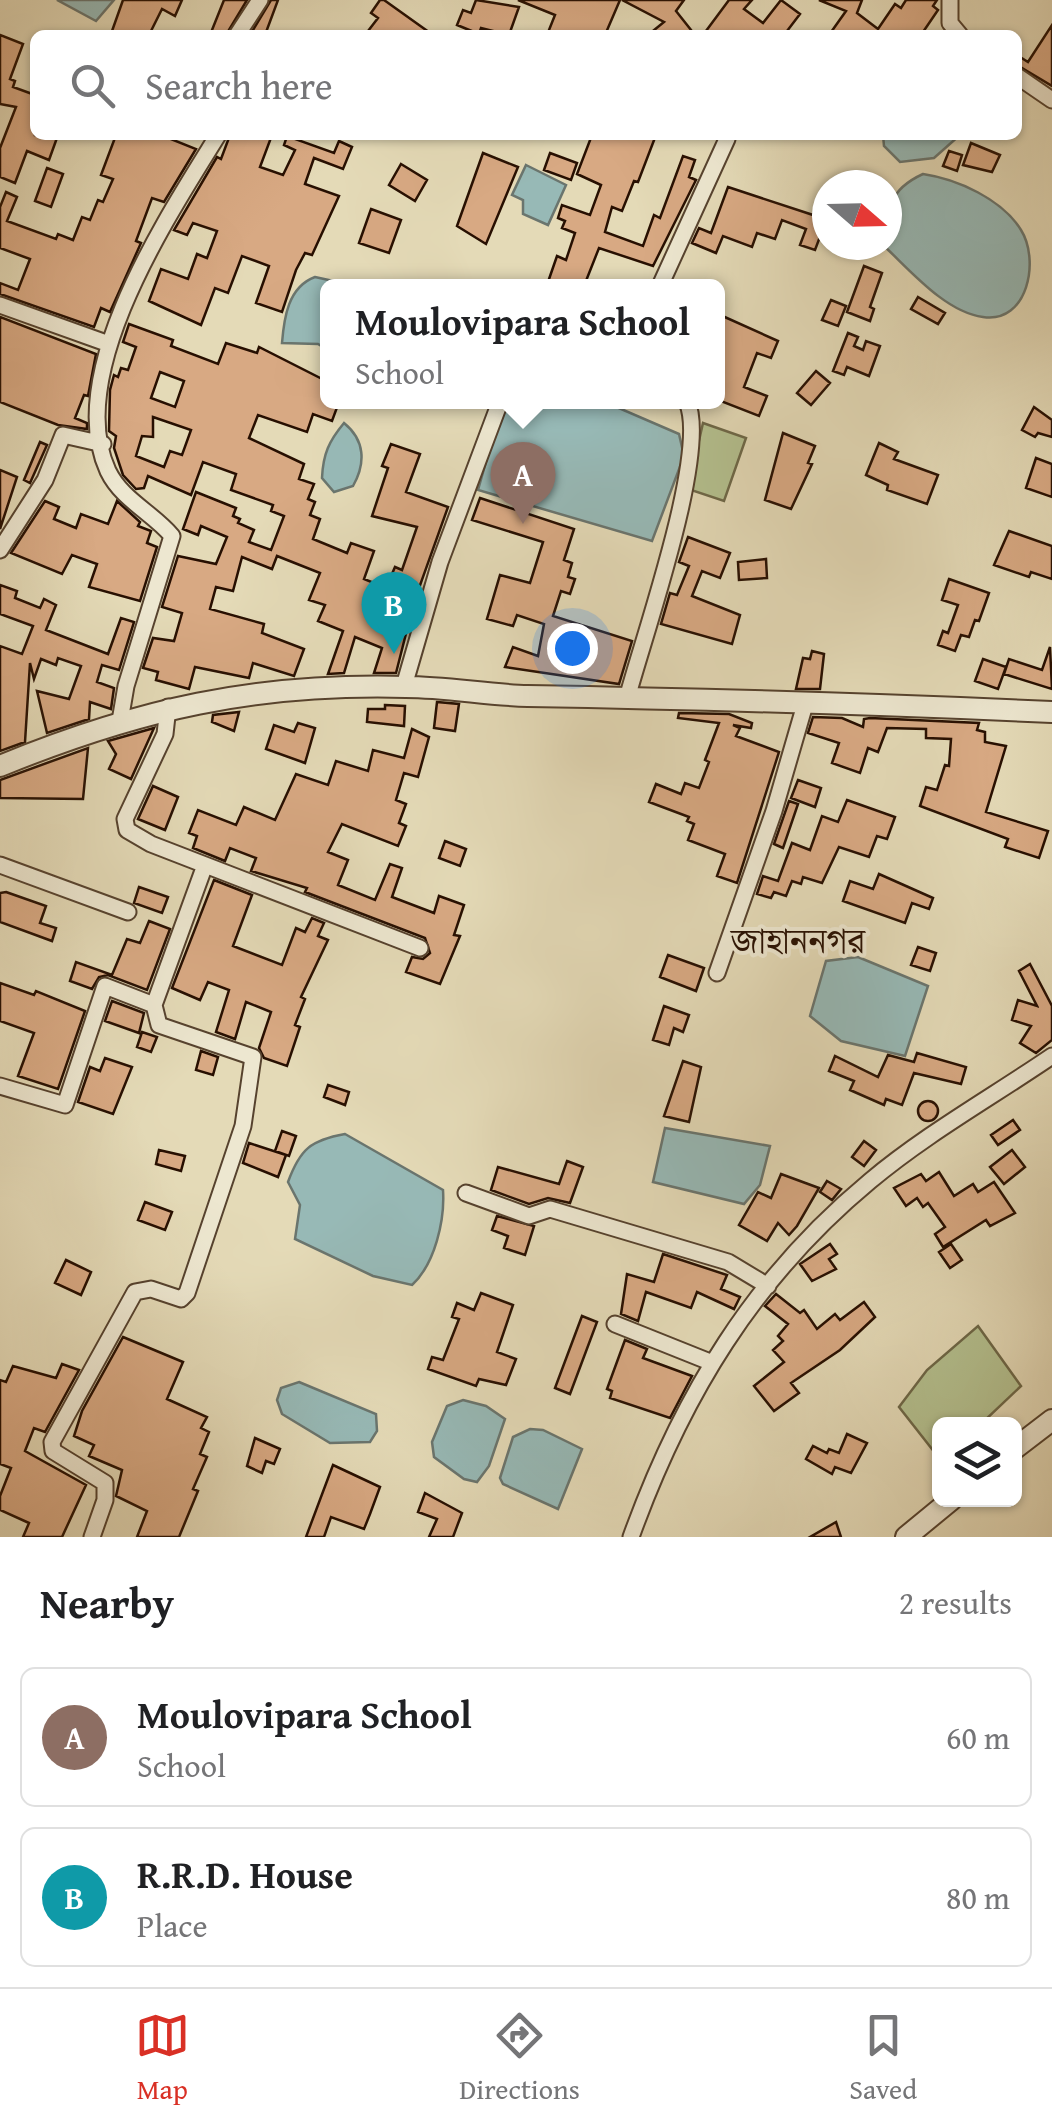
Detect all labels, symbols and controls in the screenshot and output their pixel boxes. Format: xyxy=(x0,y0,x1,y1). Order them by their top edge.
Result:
search box xyxy=(30,30,1022,140)
text: Search here xyxy=(145,57,333,113)
icon: search xyxy=(65,58,120,113)
north arrow xyxy=(812,170,902,260)
popup xyxy=(320,279,725,409)
text: Moulovipara School xyxy=(355,293,690,349)
text: School xyxy=(355,349,444,396)
pin: A xyxy=(490,442,556,524)
pin: B xyxy=(362,572,426,654)
your location xyxy=(547,623,598,674)
district label: জাহাননগর xyxy=(729,915,866,966)
map controls xyxy=(932,1417,1022,1507)
button: layers xyxy=(932,1417,1022,1507)
text: Nearby xyxy=(40,1572,174,1633)
text: 2 results xyxy=(899,1579,1012,1626)
text: Moulovipara School xyxy=(137,1686,472,1742)
text: A xyxy=(64,1714,85,1761)
text: 60 m xyxy=(946,1714,1010,1761)
text: School xyxy=(137,1742,226,1789)
text: R.R.D. House xyxy=(137,1846,353,1902)
text: B xyxy=(65,1874,84,1921)
text: 80 m xyxy=(946,1874,1010,1921)
text: Place xyxy=(137,1902,208,1949)
tab: Map xyxy=(135,2008,190,2109)
tab: Directions xyxy=(459,2008,580,2109)
tab: Saved xyxy=(849,2008,917,2109)

